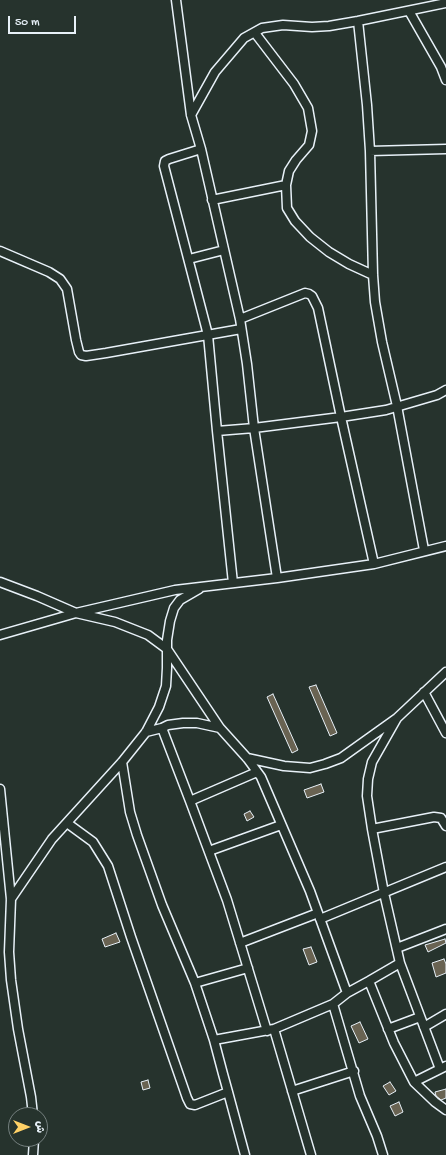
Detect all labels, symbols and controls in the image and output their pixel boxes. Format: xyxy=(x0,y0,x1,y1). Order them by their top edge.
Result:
scale bar xyxy=(10,8,78,34)
text: 50 m xyxy=(15,16,40,30)
north arrow xyxy=(8,1107,48,1147)
text: ش xyxy=(33,1121,45,1133)

